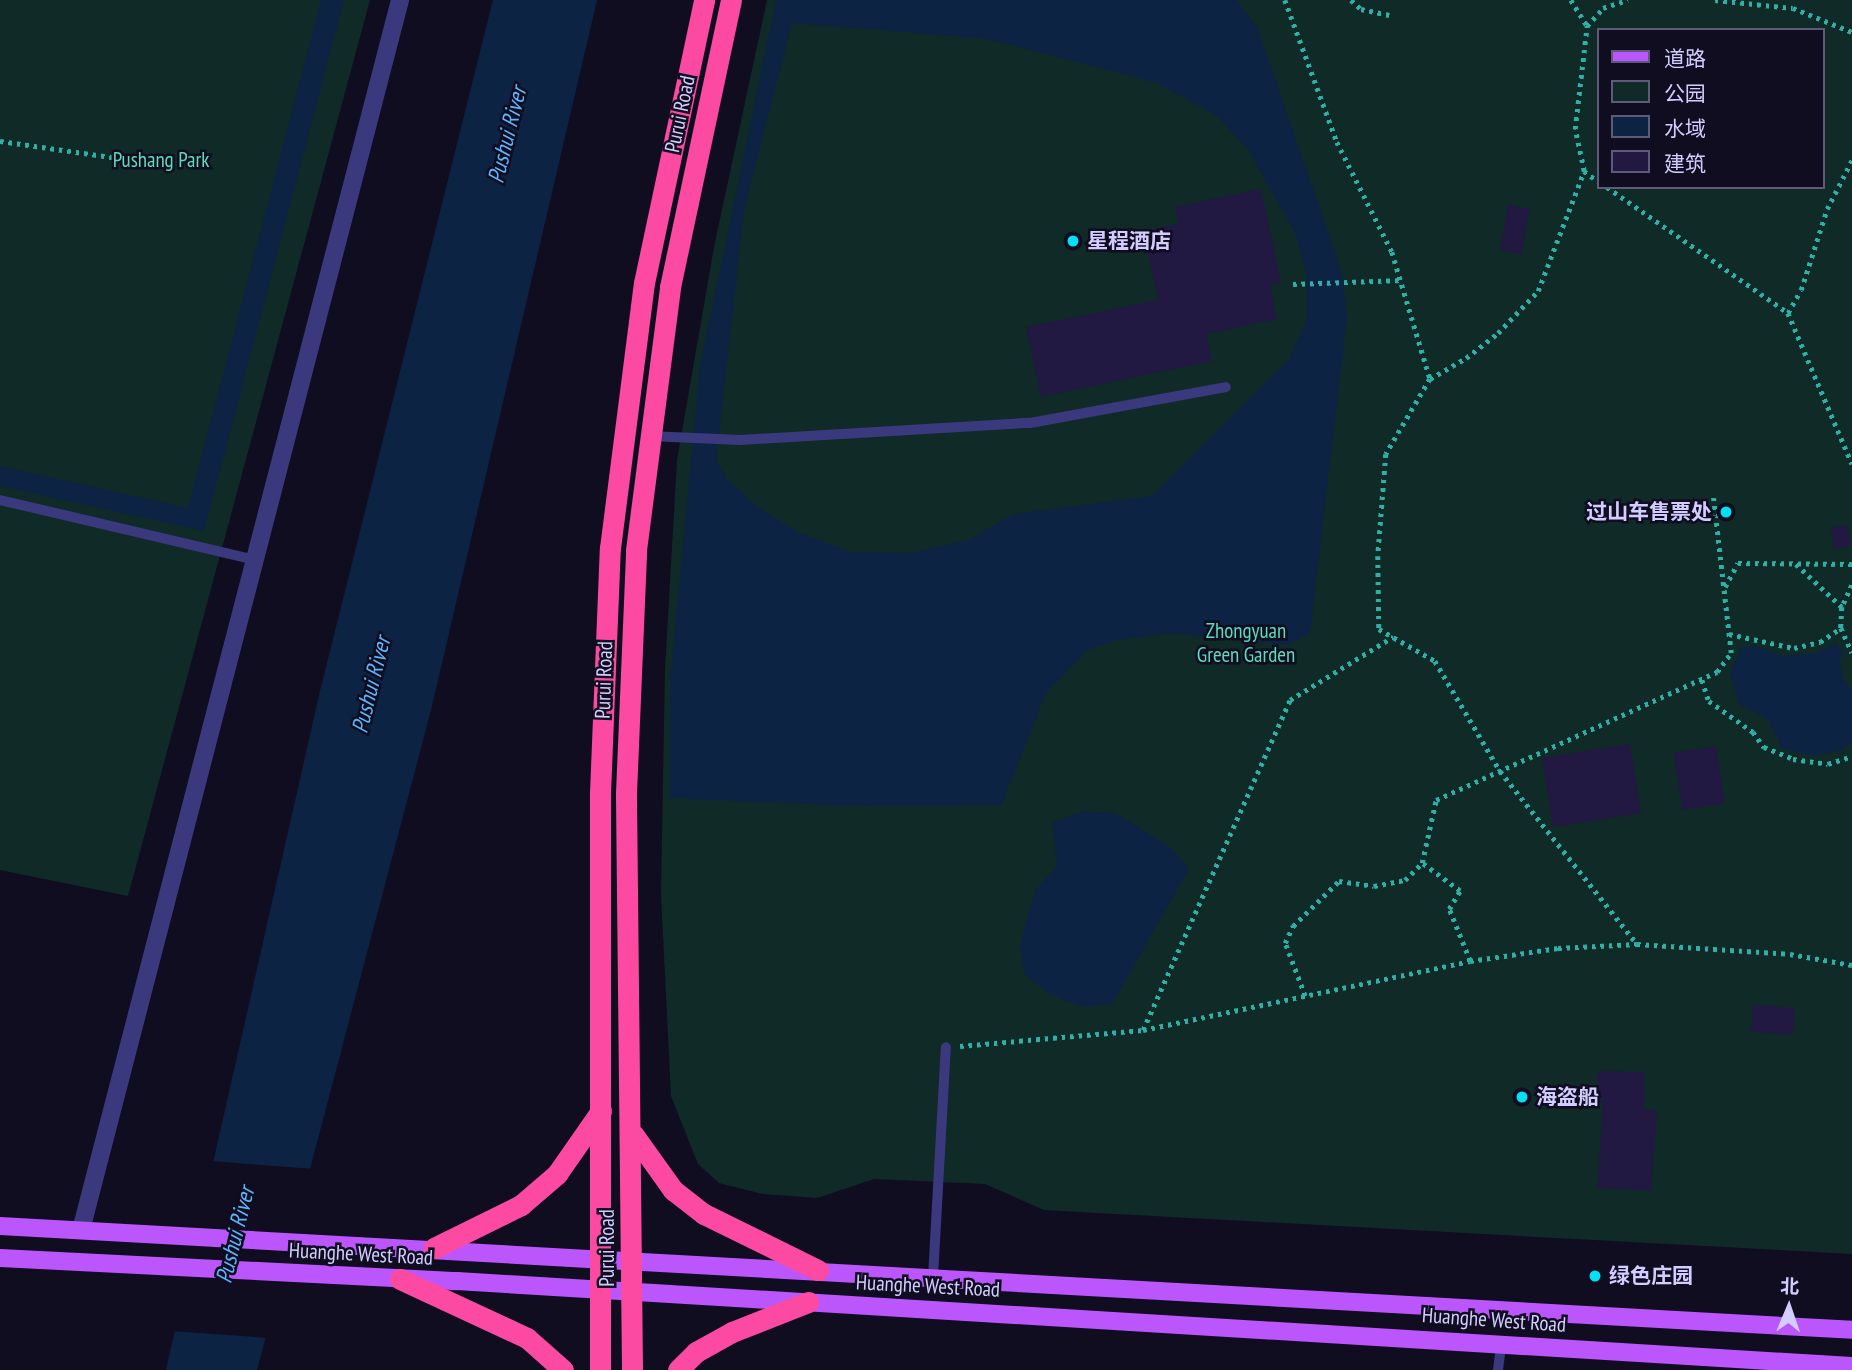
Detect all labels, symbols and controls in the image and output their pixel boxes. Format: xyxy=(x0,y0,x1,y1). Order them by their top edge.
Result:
legend xyxy=(1596,28,1824,189)
text: 道路 xyxy=(1664,45,1706,72)
street label: Purui Road xyxy=(660,73,700,155)
text: 公园 xyxy=(1664,80,1706,107)
water label: Pushui River xyxy=(482,84,532,186)
text: 水域 xyxy=(1664,115,1706,142)
park label: Pushang Park xyxy=(113,147,209,173)
text: 建筑 xyxy=(1664,150,1706,177)
place label: 星程酒店 xyxy=(1087,228,1171,254)
marker: 星程酒店 xyxy=(1065,233,1081,249)
place label: 过山车售票处 xyxy=(1586,499,1712,525)
marker: 过山车售票处 xyxy=(1718,504,1734,520)
park label: Zhongyuan Green Garden xyxy=(1197,618,1295,668)
water label: Pushui River xyxy=(346,634,396,736)
street label: Purui Road xyxy=(590,641,618,719)
place label: 海盗船 xyxy=(1536,1084,1599,1110)
marker: 海盗船 xyxy=(1514,1089,1530,1105)
water label: Pushui River xyxy=(210,1184,260,1286)
street label: Purui Road xyxy=(594,1209,620,1287)
street label: Huanghe West Road xyxy=(288,1238,434,1270)
place label: 绿色庄园 xyxy=(1609,1263,1693,1289)
marker: 绿色庄园 xyxy=(1587,1268,1603,1284)
street label: Huanghe West Road xyxy=(855,1270,1001,1302)
north arrow xyxy=(1754,1272,1824,1342)
text: 北 xyxy=(1780,1274,1800,1298)
street label: Huanghe West Road xyxy=(1421,1302,1567,1338)

